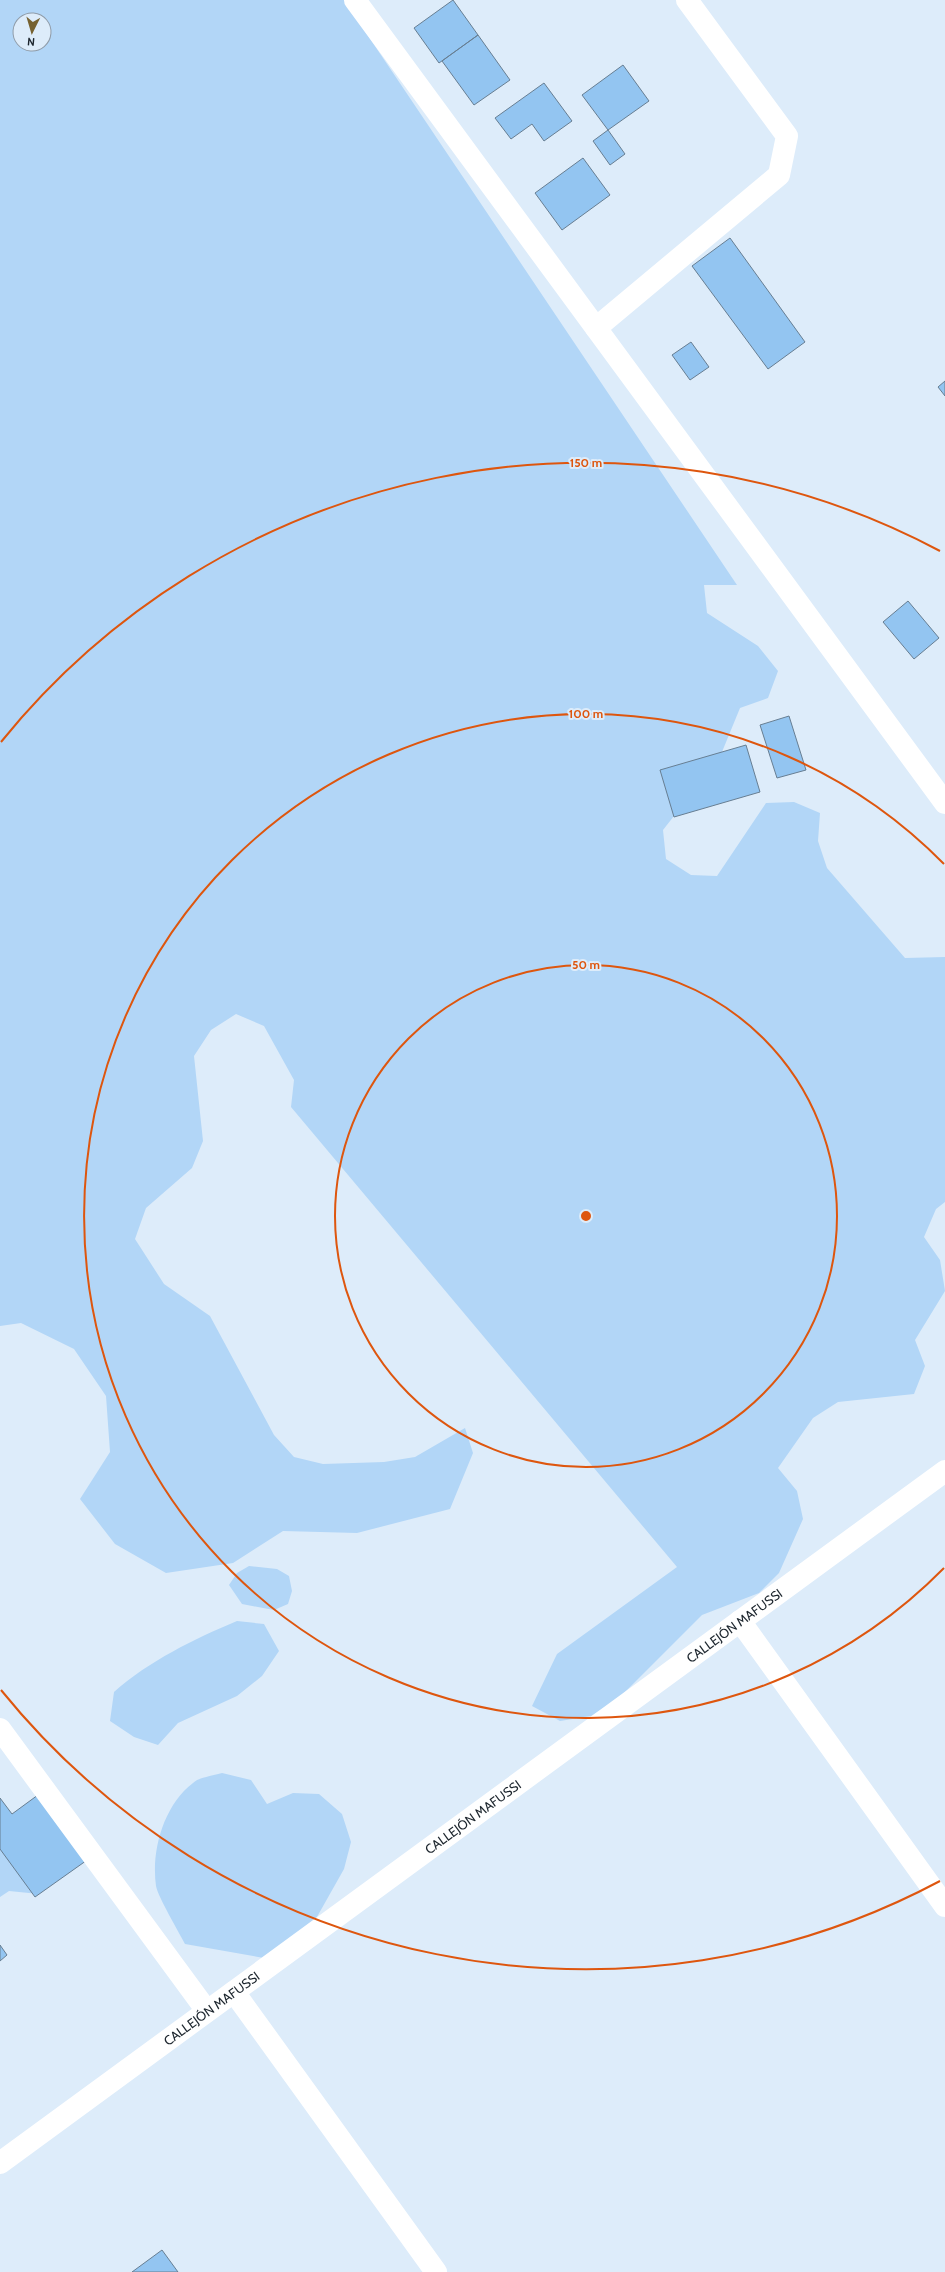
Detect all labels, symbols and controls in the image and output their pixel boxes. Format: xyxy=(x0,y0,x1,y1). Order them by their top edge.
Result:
north arrow xyxy=(12,12,52,52)
text: N xyxy=(27,35,36,49)
text: 150 m xyxy=(570,455,602,470)
text: 100 m xyxy=(569,706,603,721)
text: 50 m xyxy=(572,957,600,972)
centre of rings xyxy=(579,1209,593,1223)
street label: CALLEJÓN MAFUSSI xyxy=(683,1585,785,1666)
street label: CALLEJÓN MAFUSSI xyxy=(422,1776,524,1857)
street label: CALLEJÓN MAFUSSI xyxy=(160,1968,263,2049)

